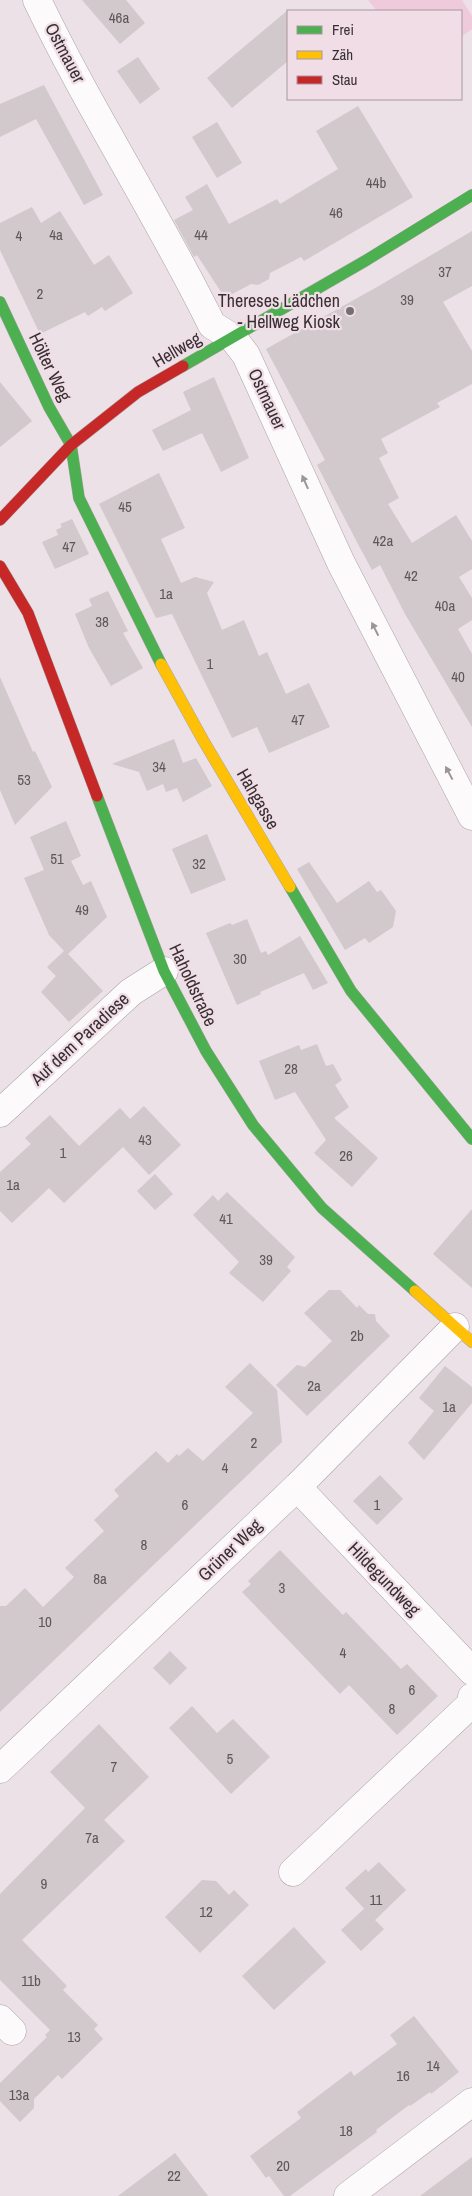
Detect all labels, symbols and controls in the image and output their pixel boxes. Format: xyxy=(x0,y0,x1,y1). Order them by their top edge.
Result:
house number: 46a xyxy=(109,7,129,28)
legend xyxy=(287,10,462,100)
street label: Ostmauer xyxy=(39,18,92,87)
text: Frei xyxy=(332,19,354,40)
text: Zäh xyxy=(332,44,353,65)
text: Stau xyxy=(332,69,357,90)
house number: 44b xyxy=(366,172,386,193)
house number: 46 xyxy=(329,202,343,223)
house number: 4a xyxy=(49,224,63,245)
house number: 44 xyxy=(194,224,208,245)
house number: 4 xyxy=(16,225,23,246)
house number: 37 xyxy=(438,261,452,282)
house number: 2 xyxy=(37,283,44,304)
place label: Thereses Lädchen - Hellweg Kiosk xyxy=(218,288,341,334)
house number: 39 xyxy=(400,289,414,310)
marker: Thereses Lädchen - Hellweg Kiosk xyxy=(344,305,356,317)
street label: Hellweg xyxy=(148,325,206,374)
street label: Hölter Weg xyxy=(23,328,78,406)
street label: Ostmauer xyxy=(242,364,293,434)
one-way arrow xyxy=(300,475,308,489)
house number: 45 xyxy=(118,496,132,517)
house number: 42a xyxy=(373,530,393,551)
house number: 47 xyxy=(62,536,76,557)
house number: 42 xyxy=(404,565,418,586)
house number: 1a xyxy=(159,583,173,604)
house number: 40a xyxy=(435,595,455,616)
house number: 38 xyxy=(95,611,109,632)
one-way arrow xyxy=(370,621,379,636)
house number: 1 xyxy=(207,653,214,674)
house number: 40 xyxy=(451,666,465,687)
house number: 47 xyxy=(291,709,305,730)
house number: 34 xyxy=(152,756,166,777)
street label: Hahgasse xyxy=(231,764,286,834)
one-way arrow xyxy=(445,766,453,780)
house number: 53 xyxy=(17,769,31,790)
house number: 51 xyxy=(50,848,64,869)
house number: 32 xyxy=(192,853,206,874)
house number: 49 xyxy=(75,899,89,920)
street label: Haholdstraße xyxy=(163,939,224,1030)
house number: 30 xyxy=(233,948,247,969)
street label: Auf dem Paradiese xyxy=(24,986,134,1092)
house number: 28 xyxy=(284,1058,298,1079)
house number: 43 xyxy=(138,1129,152,1150)
house number: 1 xyxy=(60,1142,67,1163)
house number: 26 xyxy=(339,1145,353,1166)
house number: 1a xyxy=(6,1174,20,1195)
house number: 41 xyxy=(219,1208,233,1229)
house number: 39 xyxy=(259,1249,273,1270)
house number: 2b xyxy=(350,1325,364,1346)
house number: 2a xyxy=(307,1375,321,1396)
house number: 1a xyxy=(442,1396,456,1417)
house number: 2 xyxy=(251,1432,258,1453)
house number: 4 xyxy=(222,1457,229,1478)
house number: 6 xyxy=(182,1494,189,1515)
house number: 1 xyxy=(374,1494,381,1515)
street label: Grüner Weg xyxy=(192,1512,268,1586)
house number: 8 xyxy=(141,1534,148,1555)
street label: Hildegundweg xyxy=(343,1536,427,1622)
house number: 8a xyxy=(93,1568,107,1589)
house number: 3 xyxy=(279,1577,286,1598)
house number: 10 xyxy=(38,1611,52,1632)
house number: 4 xyxy=(340,1642,347,1663)
house number: 6 xyxy=(409,1679,416,1700)
house number: 8 xyxy=(389,1698,396,1719)
house number: 5 xyxy=(227,1748,234,1769)
house number: 7 xyxy=(111,1756,118,1777)
house number: 7a xyxy=(85,1827,99,1848)
house number: 9 xyxy=(41,1873,48,1894)
house number: 11 xyxy=(370,1889,383,1910)
house number: 12 xyxy=(199,1901,213,1922)
house number: 11b xyxy=(21,1970,41,1991)
house number: 13 xyxy=(67,2026,81,2047)
house number: 14 xyxy=(426,2055,440,2076)
house number: 16 xyxy=(396,2065,410,2086)
house number: 13a xyxy=(9,2084,29,2105)
house number: 18 xyxy=(339,2120,353,2141)
house number: 20 xyxy=(276,2155,290,2176)
house number: 22 xyxy=(167,2165,181,2186)

